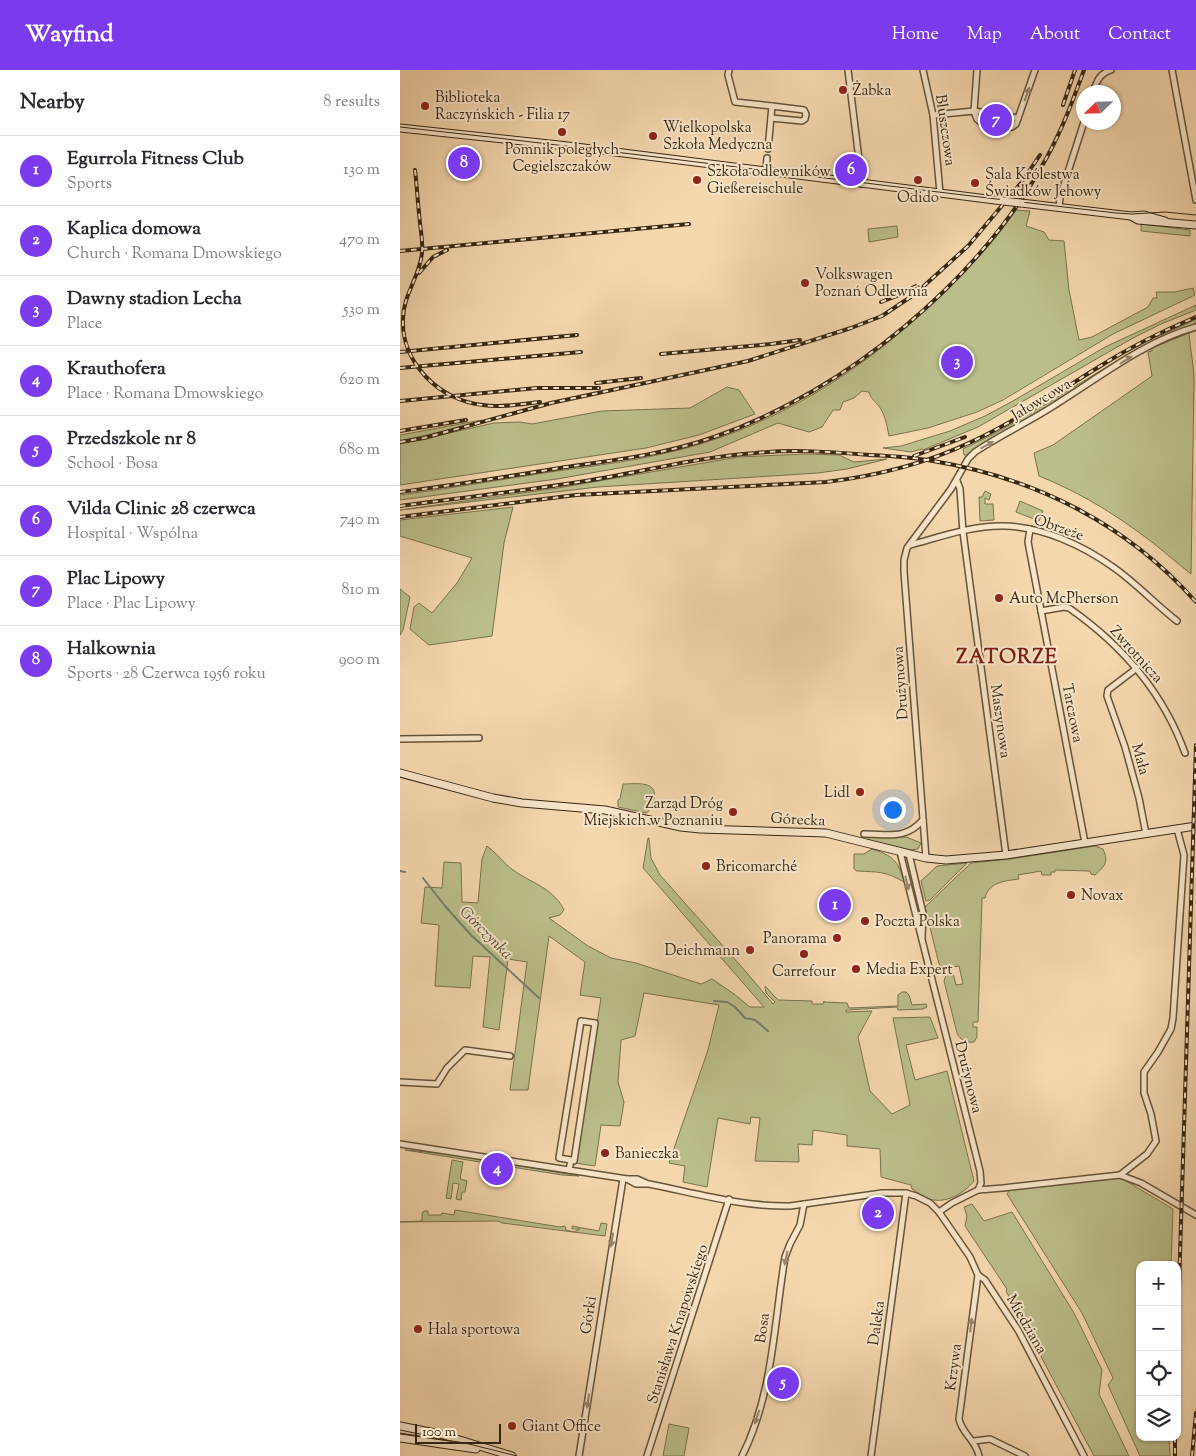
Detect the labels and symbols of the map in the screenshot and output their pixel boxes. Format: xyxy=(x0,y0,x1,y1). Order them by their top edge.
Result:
place label: Żabka xyxy=(853,80,892,102)
marker: Żabka xyxy=(837,84,849,96)
north arrow xyxy=(1076,85,1121,130)
one-way arrow xyxy=(1023,86,1031,101)
place label: Biblioteka Raczyńskich - Filia 17 xyxy=(435,88,571,126)
street label: Bluszczowa xyxy=(929,93,960,167)
marker: Biblioteka Raczyńskich - Filia 17 xyxy=(419,100,431,112)
pin: 7 xyxy=(980,101,1012,139)
place label: Wielkopolska Szkoła Medyczna xyxy=(663,118,772,156)
marker: Pomnik poległych Cegielszczaków xyxy=(556,126,568,138)
marker: Wielkopolska Szkoła Medyczna xyxy=(647,130,659,142)
place label: Pomnik poległych Cegielszczaków xyxy=(505,140,619,178)
pin: 8 xyxy=(448,144,480,182)
pin: 6 xyxy=(835,151,867,189)
place label: Szkoła odlewników Gießereischule xyxy=(707,162,831,200)
place label: Sala Królestwa Świadków Jehowy xyxy=(985,165,1102,203)
marker: Szkoła odlewników Gießereischule xyxy=(691,174,703,186)
marker: Odido xyxy=(912,174,924,186)
marker: Sala Królestwa Świadków Jehowy xyxy=(969,177,981,189)
place label: Odido xyxy=(897,188,939,209)
place label: Volkswagen Poznań Odlewnia xyxy=(815,265,928,303)
marker: Volkswagen Poznań Odlewnia xyxy=(799,277,811,289)
pin: 3 xyxy=(941,343,973,381)
one-way arrow xyxy=(1119,356,1132,365)
street label: Jałowcowa xyxy=(1007,374,1076,427)
one-way arrow xyxy=(980,440,994,449)
street label: Obrzeże xyxy=(1031,510,1086,547)
place label: Auto McPherson xyxy=(1009,589,1119,610)
marker: Auto McPherson xyxy=(993,592,1005,604)
street label: Zwrotnicza xyxy=(1104,622,1167,688)
district label: ZATORZE xyxy=(956,644,1058,673)
street label: Drużynowa xyxy=(888,645,915,720)
street label: Tarczowa xyxy=(1056,682,1088,745)
street label: Maszynowa xyxy=(984,683,1015,760)
street label: Mała xyxy=(1125,741,1154,778)
place label: Lidl xyxy=(824,783,850,804)
marker: Lidl xyxy=(854,786,866,798)
place label: Zarząd Dróg Miejskich w Poznaniu xyxy=(583,794,723,832)
your location xyxy=(880,797,906,823)
marker: Zarząd Dróg Miejskich w Poznaniu xyxy=(727,806,739,818)
street label: Górecka xyxy=(770,809,826,832)
place label: Bricomarché xyxy=(716,857,797,878)
marker: Bricomarché xyxy=(700,860,712,872)
one-way arrow xyxy=(903,875,911,890)
pin: 1 xyxy=(819,886,851,924)
place label: Novax xyxy=(1081,886,1124,907)
marker: Novax xyxy=(1065,889,1077,901)
water label: Górczynka xyxy=(453,902,517,966)
place label: Poczta Polska xyxy=(875,912,960,933)
marker: Poczta Polska xyxy=(859,915,871,927)
place label: Panorama xyxy=(763,929,827,950)
marker: Panorama xyxy=(831,932,843,944)
place label: Deichmann xyxy=(664,941,740,962)
marker: Deichmann xyxy=(744,944,756,956)
marker: Carrefour xyxy=(798,948,810,960)
place label: Media Expert xyxy=(866,960,953,981)
place label: Carrefour xyxy=(772,962,836,983)
marker: Media Expert xyxy=(850,963,862,975)
street label: Drużynowa xyxy=(948,1039,987,1116)
place label: Banieczka xyxy=(615,1144,679,1165)
marker: Banieczka xyxy=(599,1147,611,1159)
pin: 4 xyxy=(481,1150,513,1188)
pin: 2 xyxy=(862,1194,894,1232)
one-way arrow xyxy=(608,1233,616,1249)
street label: Stanisława Knapowskiego xyxy=(643,1242,714,1407)
one-way arrow xyxy=(782,1250,790,1265)
street label: Miedziana xyxy=(1000,1291,1051,1359)
street label: Górki xyxy=(576,1295,603,1336)
street label: Daleka xyxy=(864,1299,891,1347)
street label: Bosa xyxy=(751,1312,776,1345)
one-way arrow xyxy=(967,1316,975,1332)
place label: Hala sportowa xyxy=(428,1320,520,1341)
marker: Hala sportowa xyxy=(412,1323,424,1335)
street label: Krzywa xyxy=(941,1342,968,1392)
pin: 5 xyxy=(767,1364,799,1402)
one-way arrow xyxy=(583,1393,591,1409)
one-way arrow xyxy=(753,1410,760,1425)
place label: Giant Office xyxy=(522,1417,601,1438)
marker: Giant Office xyxy=(506,1420,518,1432)
scale bar xyxy=(415,1421,501,1444)

